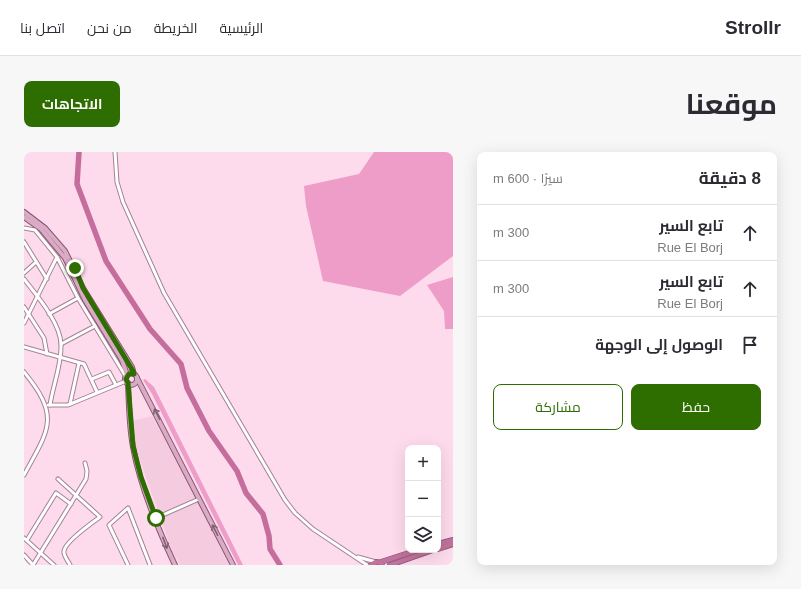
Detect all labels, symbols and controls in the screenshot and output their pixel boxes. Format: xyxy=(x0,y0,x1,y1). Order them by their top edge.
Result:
text: Strollr xyxy=(725,17,781,38)
text: اتصل بنا xyxy=(20,20,65,36)
text: من نحن xyxy=(87,20,132,36)
text: الخريطة xyxy=(154,20,197,36)
text: الرئيسية xyxy=(219,20,263,36)
button: الاتجاهات xyxy=(24,81,120,127)
text: موقعنا xyxy=(686,89,777,120)
text: 8 دقيقة xyxy=(699,169,761,188)
text: سيرًا · 600 m xyxy=(493,171,563,186)
text: تابع السير xyxy=(659,217,723,234)
icon: ahead xyxy=(739,222,761,244)
text: 300 m xyxy=(493,225,529,240)
text: Rue El Borj xyxy=(657,240,723,255)
route end xyxy=(66,259,84,277)
text: تابع السير xyxy=(659,273,723,290)
icon: ahead xyxy=(739,278,761,300)
text: 300 m xyxy=(493,281,529,296)
text: Rue El Borj xyxy=(657,296,723,311)
icon: arrive xyxy=(739,334,761,356)
text: الوصول إلى الوجهة xyxy=(595,336,723,353)
button: مشاركة xyxy=(493,384,623,430)
button: حفظ xyxy=(631,384,761,430)
one-way arrow xyxy=(152,408,160,420)
map controls xyxy=(405,445,441,553)
button: + xyxy=(405,445,441,481)
button: − xyxy=(405,481,441,517)
route start xyxy=(147,509,165,527)
button: layers xyxy=(405,517,441,553)
one-way arrow xyxy=(211,524,218,536)
one-way arrow xyxy=(162,536,170,548)

